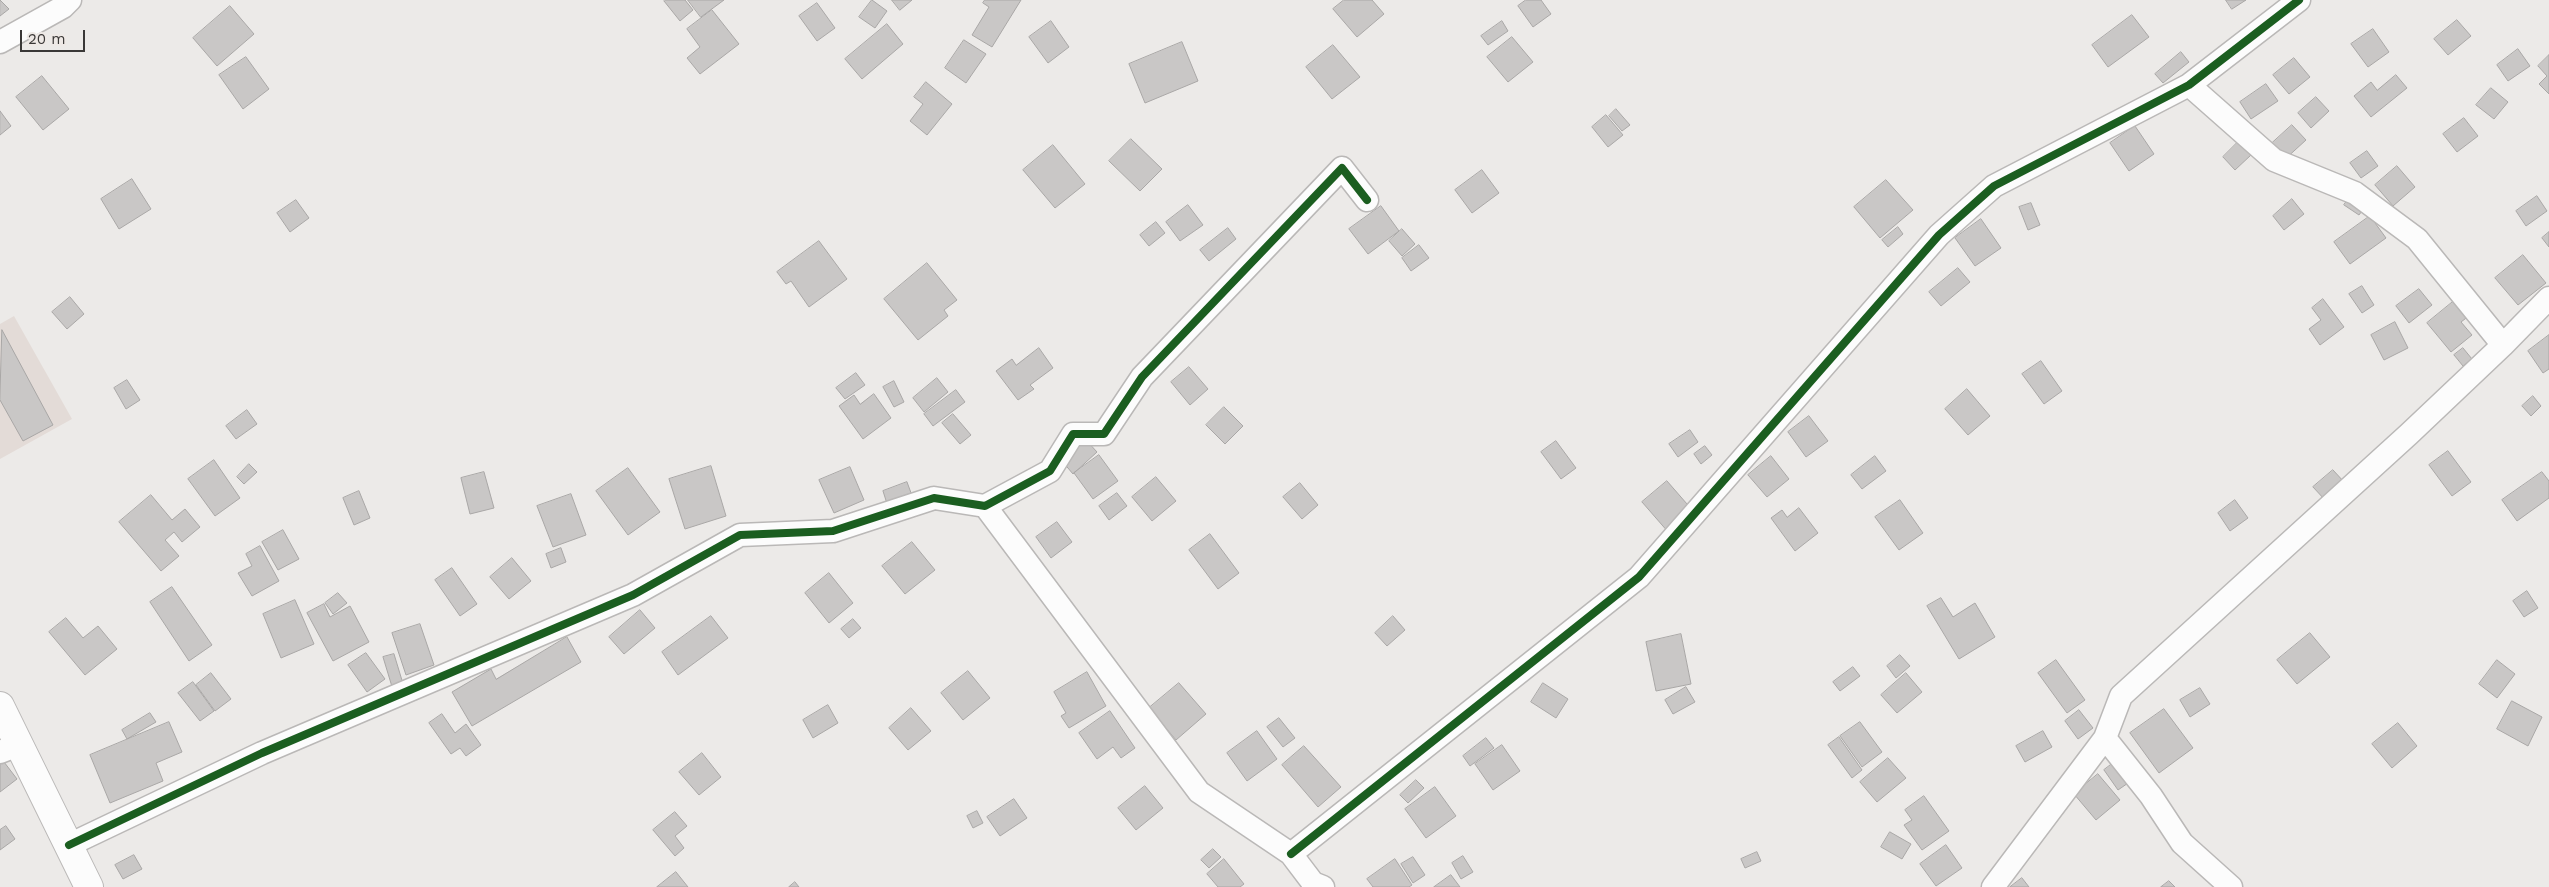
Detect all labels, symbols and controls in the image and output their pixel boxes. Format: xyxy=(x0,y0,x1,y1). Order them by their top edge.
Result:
scale bar xyxy=(22,20,88,52)
text: 20 m xyxy=(28,30,66,48)

